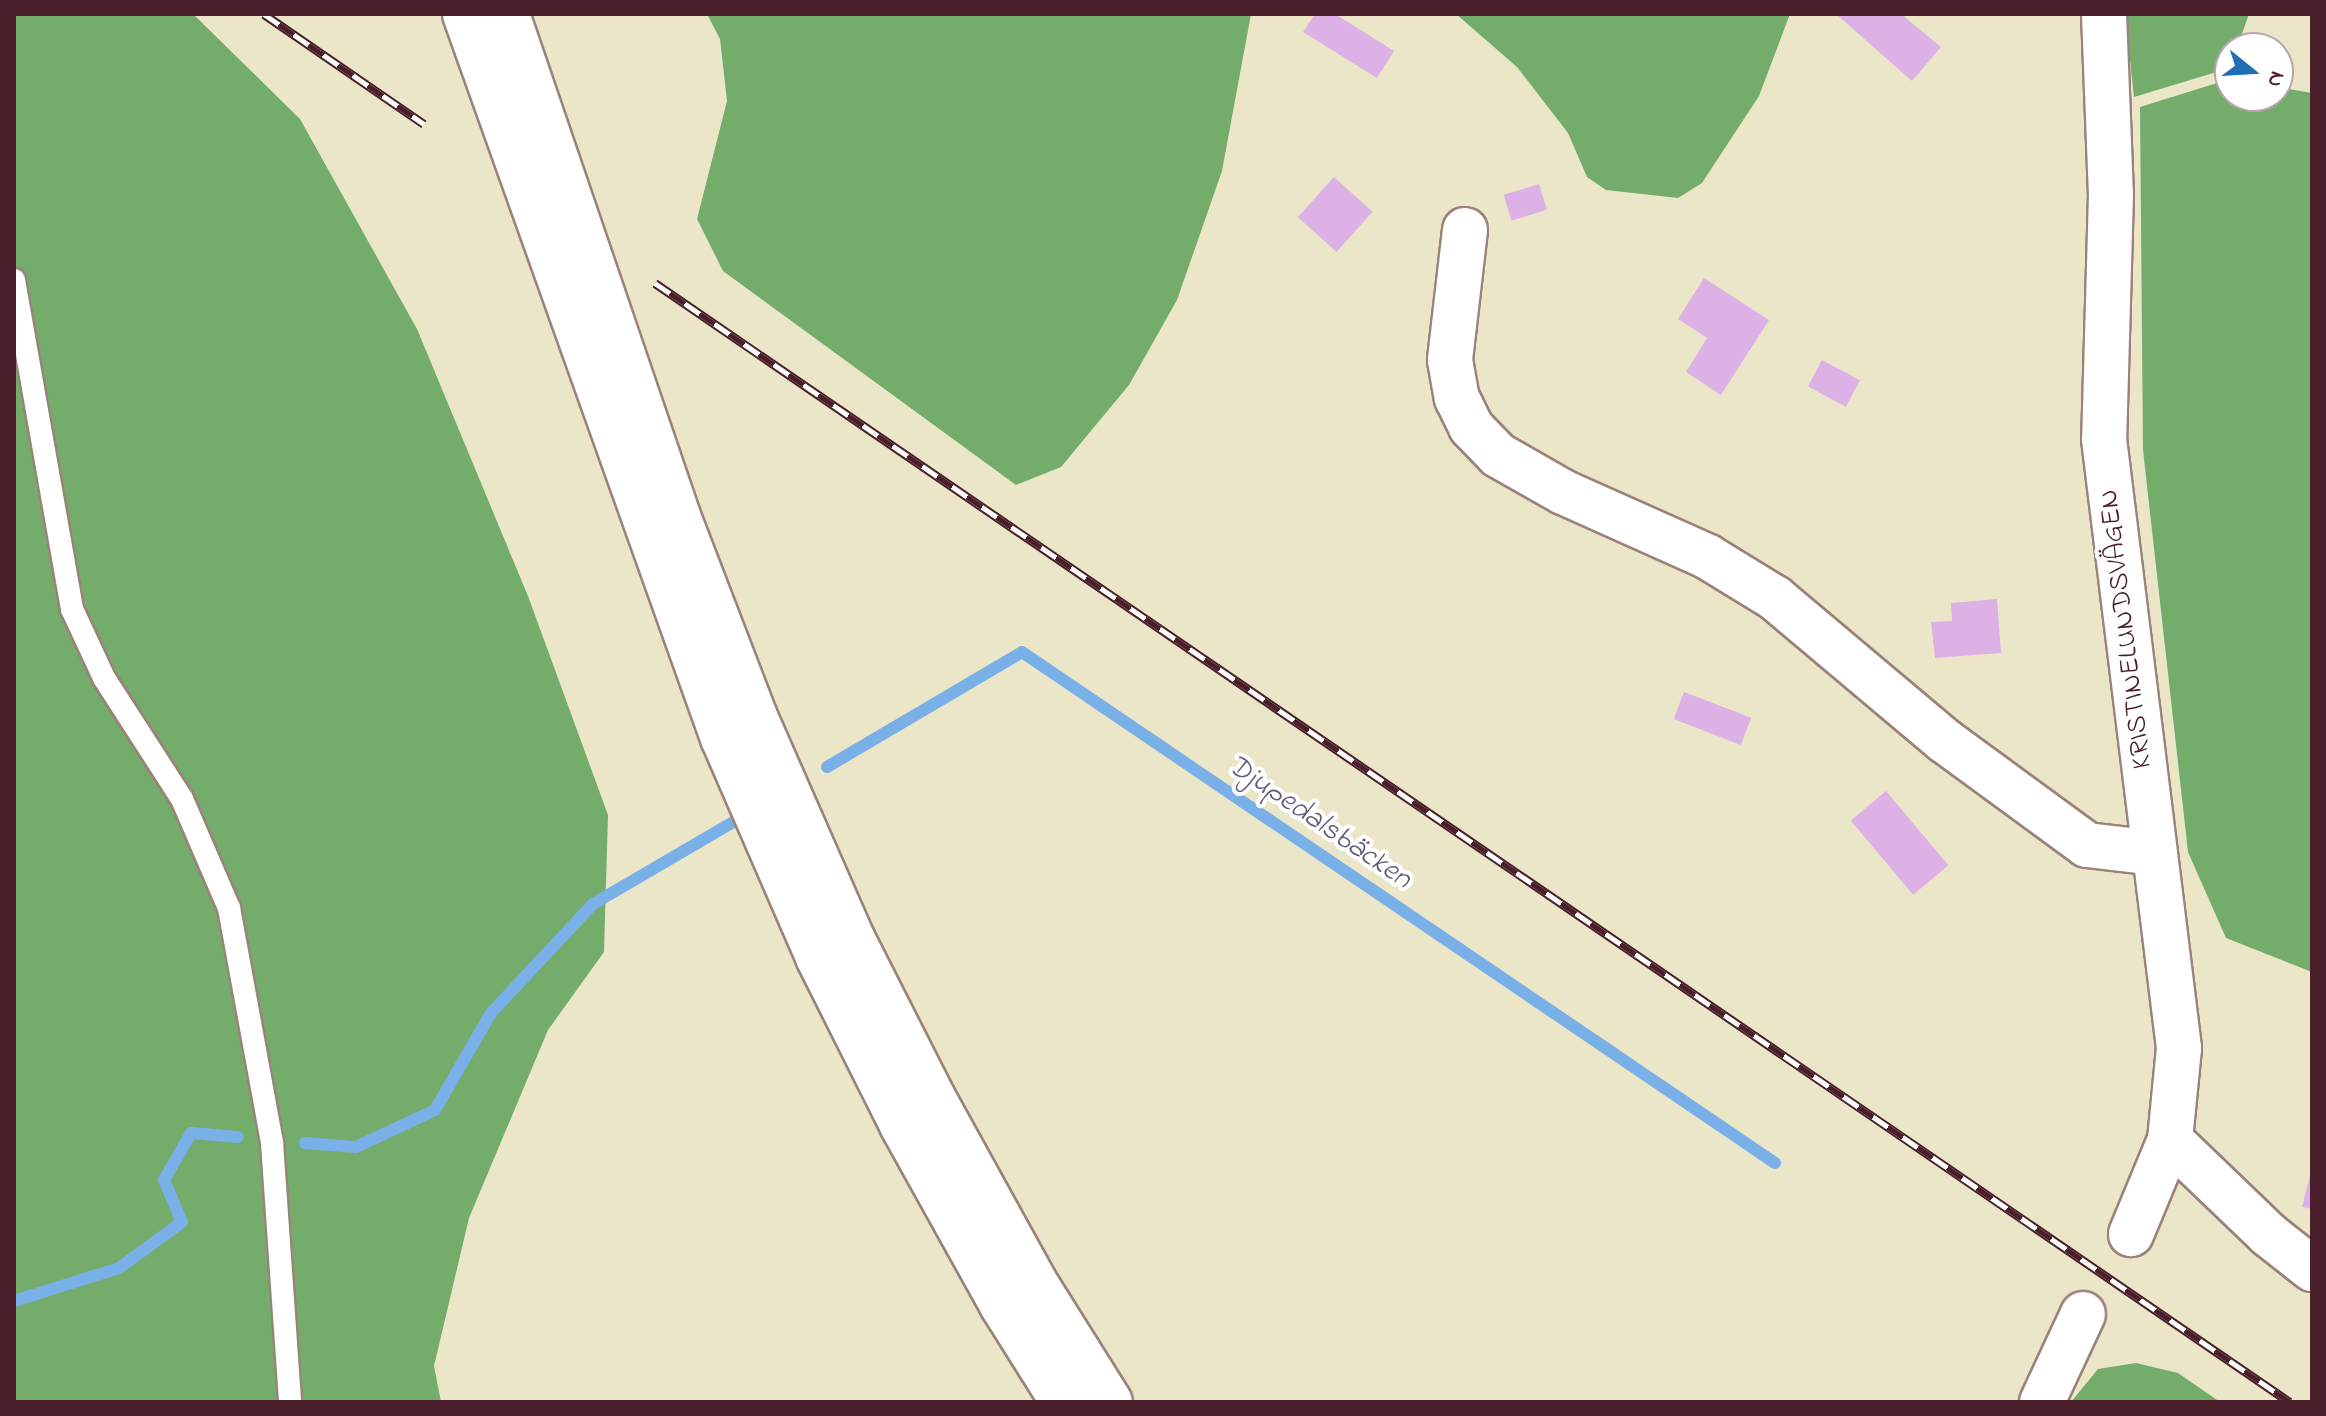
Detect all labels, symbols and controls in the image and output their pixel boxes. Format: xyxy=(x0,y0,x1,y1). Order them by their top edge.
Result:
north arrow xyxy=(2214,32,2294,112)
text: N xyxy=(2257,67,2292,91)
street label: KRISTINELUNDSVÄGEN xyxy=(2093,487,2161,771)
water label: Djupedalsbäcken xyxy=(1220,748,1418,898)

